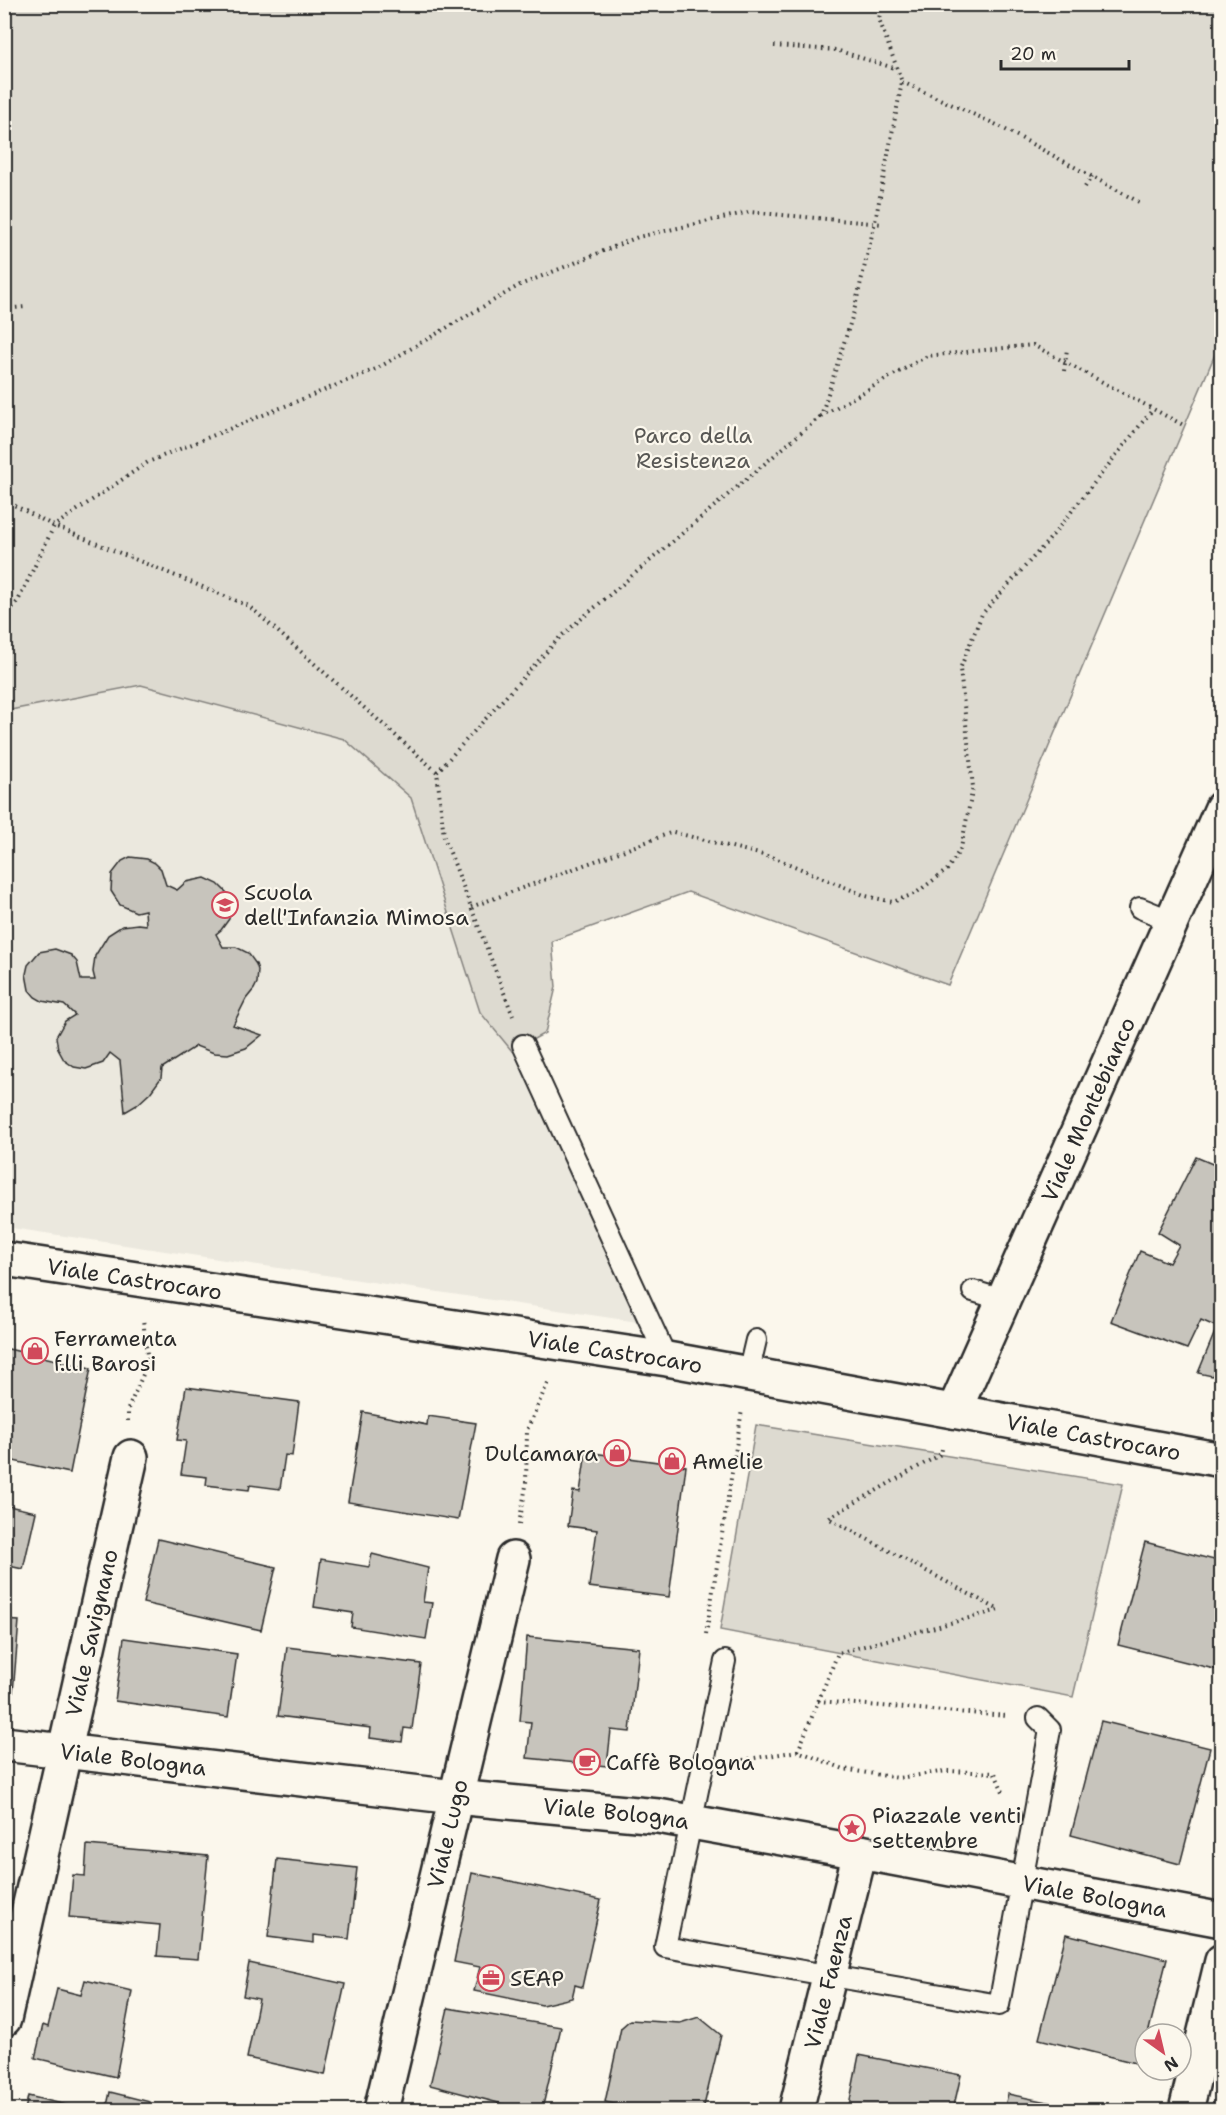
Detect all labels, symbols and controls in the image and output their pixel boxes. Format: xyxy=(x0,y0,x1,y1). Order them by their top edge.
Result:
scale bar xyxy=(1001,33,1128,71)
text: 20 m xyxy=(1010,42,1056,66)
park label: Parco della Resistenza xyxy=(634,421,752,475)
place label: Scuola dell'Infanzia Mimosa xyxy=(244,878,469,932)
school or university icon: Scuola dell'Infanzia Mimosa xyxy=(210,890,240,920)
street label: Viale Montebianco xyxy=(1035,1013,1142,1207)
street label: Viale Castrocaro xyxy=(45,1252,224,1307)
place label: Ferramenta f.lli Barosi xyxy=(54,1324,177,1378)
street label: Viale Castrocaro xyxy=(525,1324,705,1380)
shop icon: Ferramenta f.lli Barosi xyxy=(20,1336,50,1366)
street label: Viale Castrocaro xyxy=(1004,1407,1183,1467)
shop icon: Dulcamara xyxy=(602,1438,632,1468)
place label: Dulcamara xyxy=(485,1439,598,1468)
shop icon: Amelie xyxy=(657,1446,687,1476)
place label: Amelie xyxy=(692,1447,764,1476)
street label: Viale Savignano xyxy=(59,1546,125,1719)
street label: Viale Bologna xyxy=(58,1737,208,1783)
cafe icon: Caffè Bologna xyxy=(572,1747,602,1777)
place label: Caffè Bologna xyxy=(606,1748,755,1777)
street label: Viale Lugo xyxy=(421,1776,475,1891)
street label: Viale Bologna xyxy=(542,1791,692,1836)
place label: Piazzale venti settembre xyxy=(872,1801,1022,1855)
place icon: Piazzale venti settembre xyxy=(837,1813,867,1843)
street label: Viale Bologna xyxy=(1020,1869,1170,1924)
street label: Viale Faenza xyxy=(798,1912,859,2052)
office icon: SEAP xyxy=(476,1963,506,1993)
place label: SEAP xyxy=(510,1964,564,1993)
north arrow xyxy=(1133,2022,1193,2082)
text: N xyxy=(1160,2052,1182,2076)

